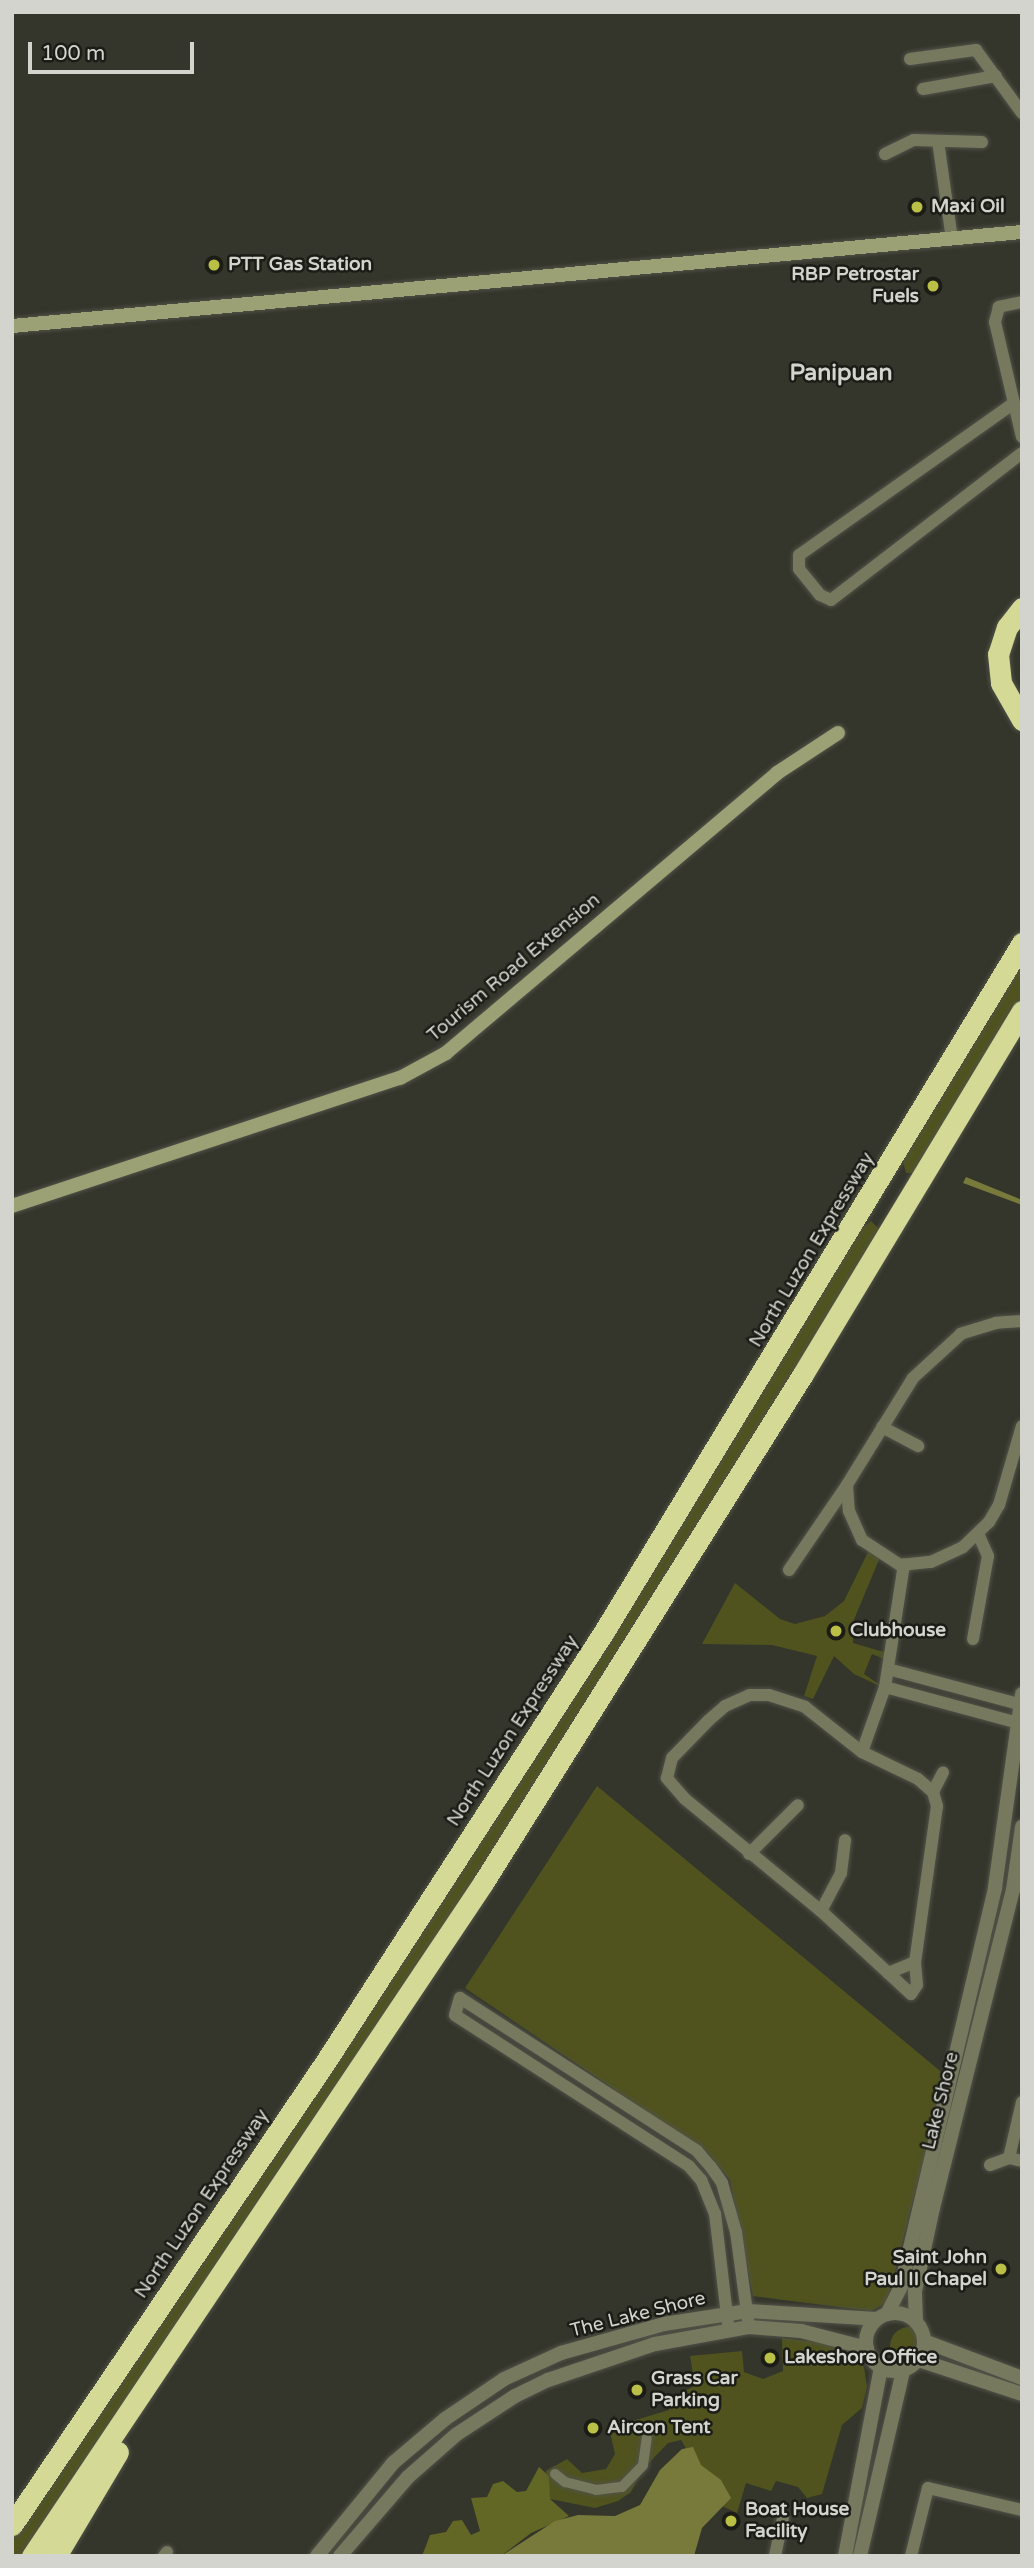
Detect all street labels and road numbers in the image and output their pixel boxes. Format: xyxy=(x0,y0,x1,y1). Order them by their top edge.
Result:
street label: Tourism Road Extension xyxy=(423,889,605,1047)
street label: North Luzon Expressway xyxy=(745,1148,879,1352)
street label: North Luzon Expressway xyxy=(443,1631,583,1831)
street label: Lake Shore xyxy=(918,2050,964,2152)
street label: North Luzon Expressway xyxy=(130,2105,274,2303)
street label: The Lake Shore xyxy=(568,2287,708,2343)

